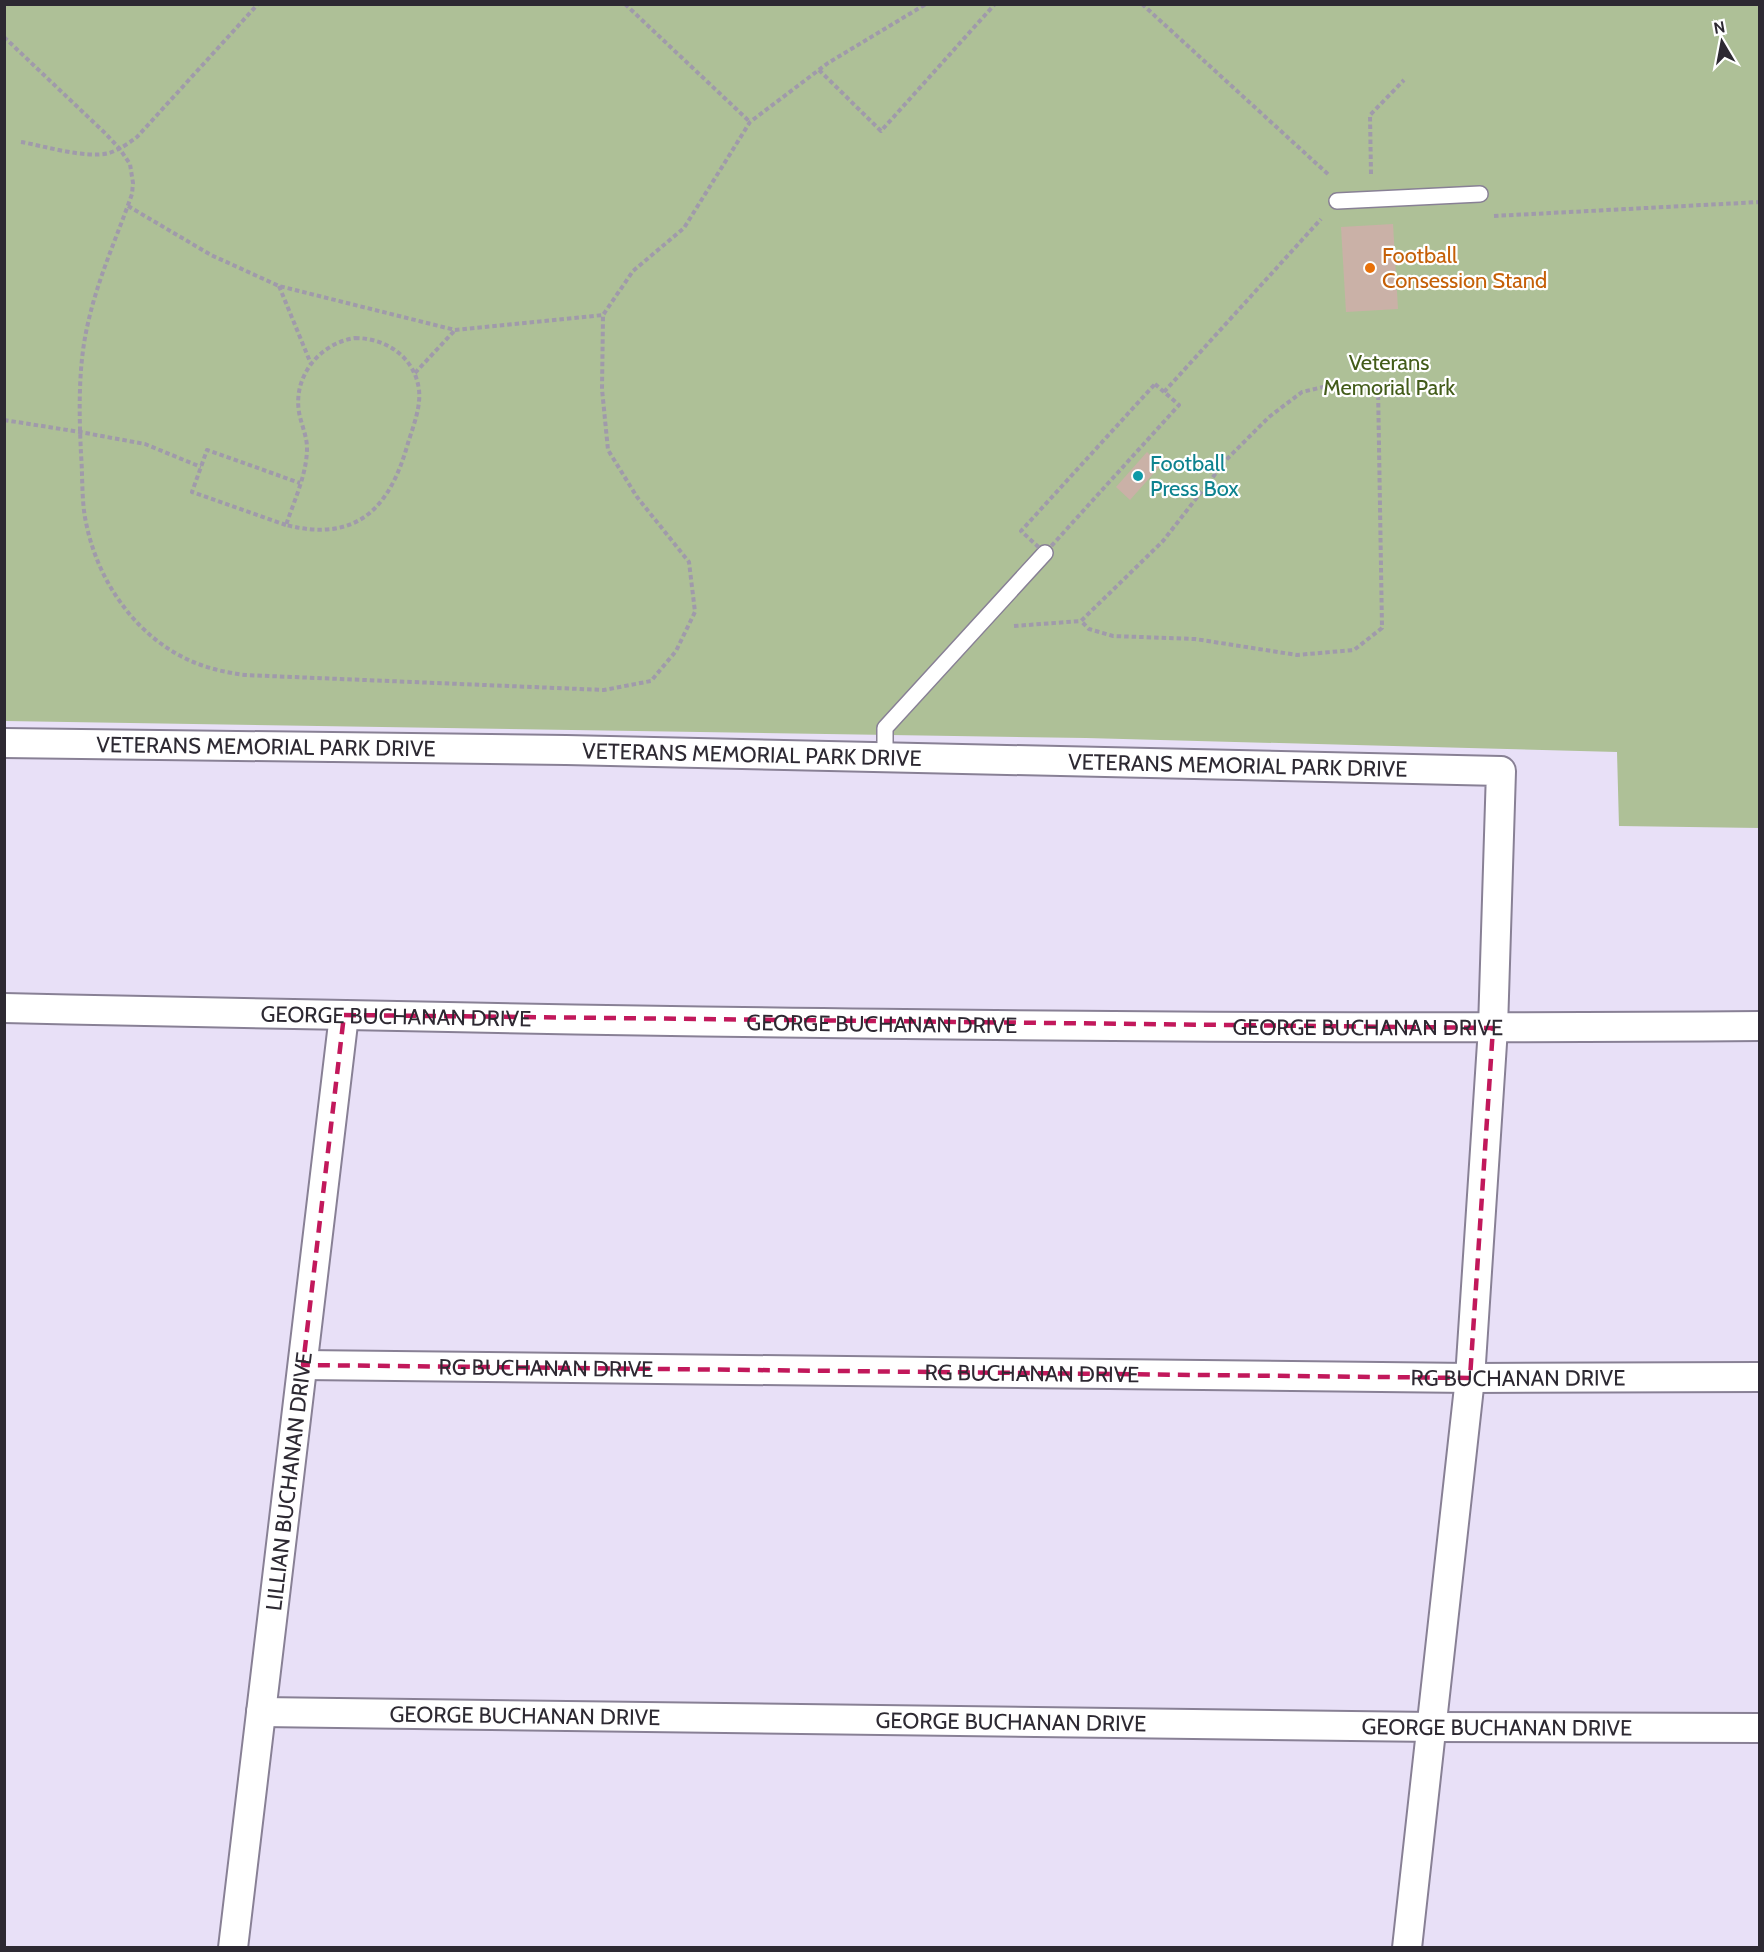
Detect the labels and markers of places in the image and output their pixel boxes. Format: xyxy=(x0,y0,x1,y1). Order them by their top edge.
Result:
place label: Football Consession Stand xyxy=(1382,242,1547,294)
marker: Football Consession Stand xyxy=(1363,261,1377,275)
place label: Football Press Box xyxy=(1150,450,1239,502)
marker: Football Press Box xyxy=(1131,469,1145,483)

